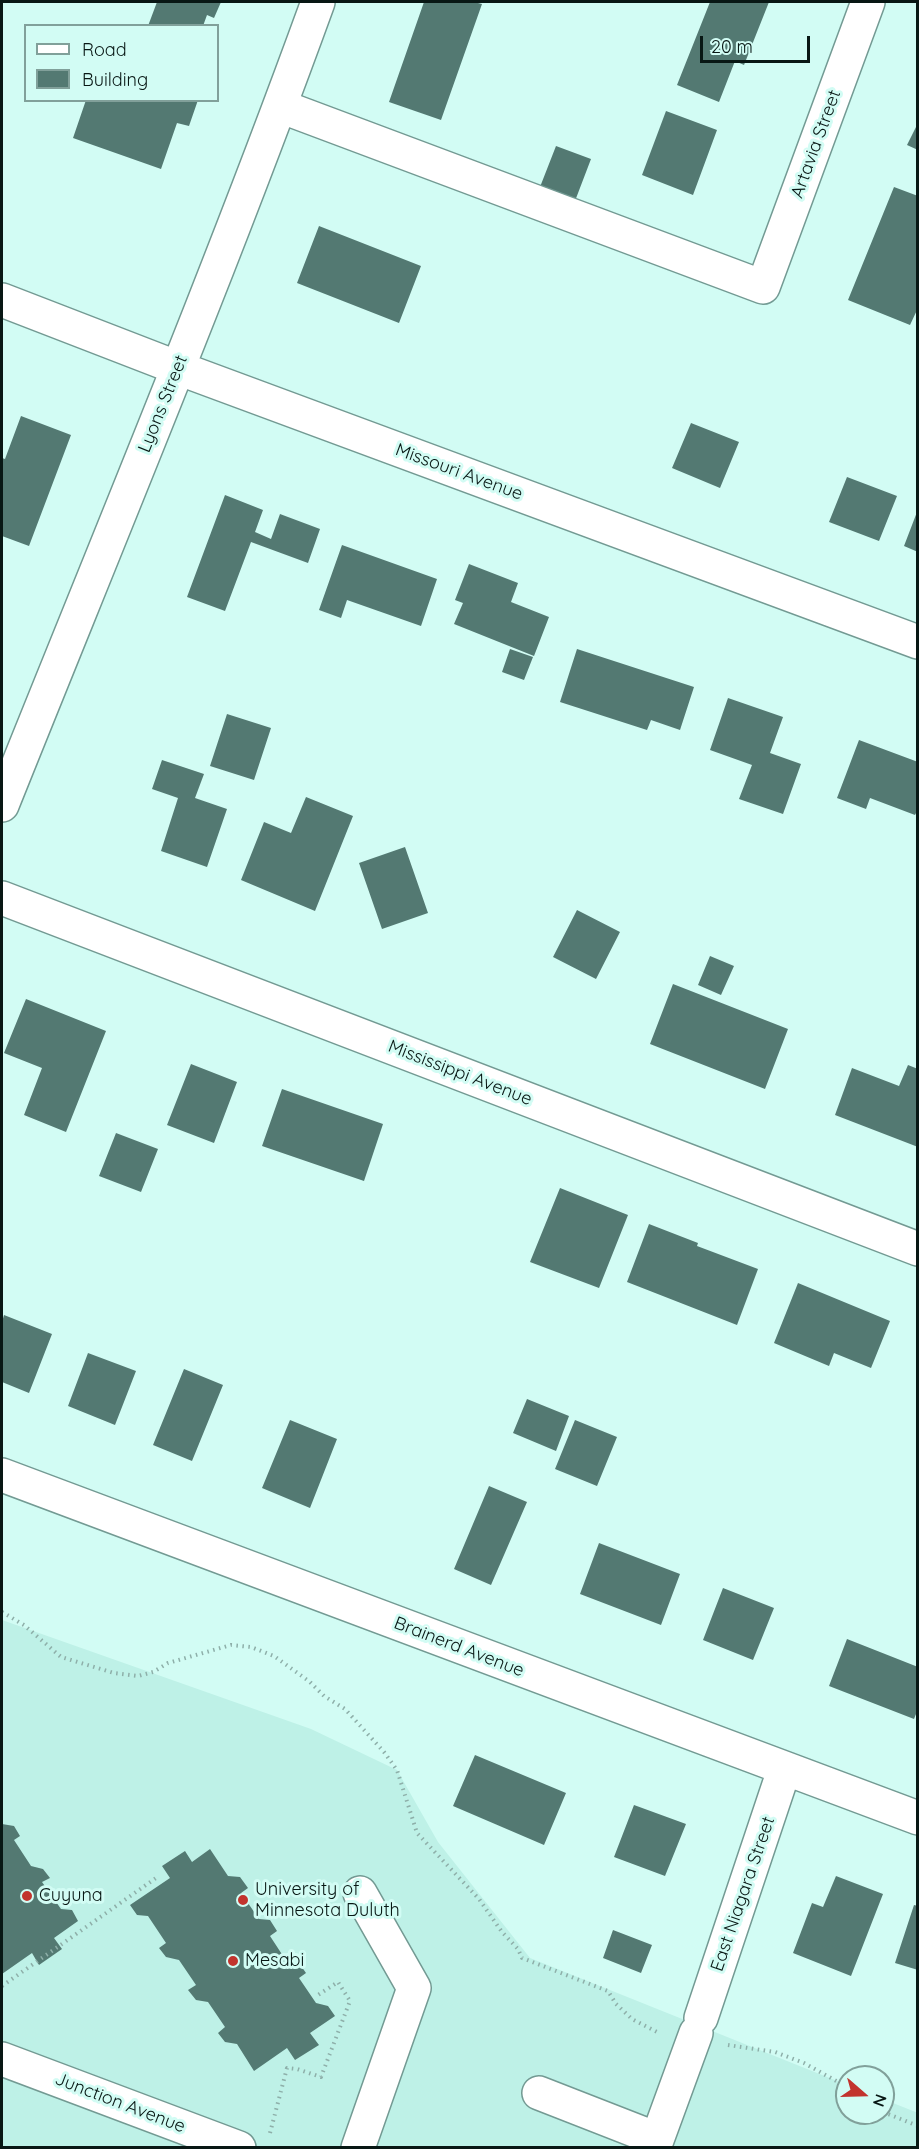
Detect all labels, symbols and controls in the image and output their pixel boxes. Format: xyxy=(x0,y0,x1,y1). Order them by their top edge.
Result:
legend xyxy=(24,24,219,102)
scale bar xyxy=(703,24,812,62)
text: 20 m xyxy=(711,35,753,58)
text: Road xyxy=(82,38,127,61)
text: Building xyxy=(82,68,148,91)
street label: Artavia Street xyxy=(786,87,846,201)
street label: Lyons Street xyxy=(134,352,192,456)
street label: Missouri Avenue xyxy=(392,439,526,505)
street label: Mississippi Avenue xyxy=(385,1036,535,1110)
street label: Brainerd Avenue xyxy=(391,1612,527,1682)
street label: East Niagara Street xyxy=(706,1814,780,1974)
place label: University of Minnesota Duluth xyxy=(255,1879,400,1922)
place label: Cuyuna xyxy=(39,1885,103,1907)
marker: Cuyuna xyxy=(20,1889,34,1903)
marker: University of Minnesota Duluth xyxy=(236,1893,250,1907)
place label: Mesabi xyxy=(245,1950,304,1972)
marker: Mesabi xyxy=(226,1954,240,1968)
north arrow xyxy=(835,2065,895,2125)
street label: Junction Avenue xyxy=(52,2068,188,2138)
text: N xyxy=(869,2092,891,2109)

